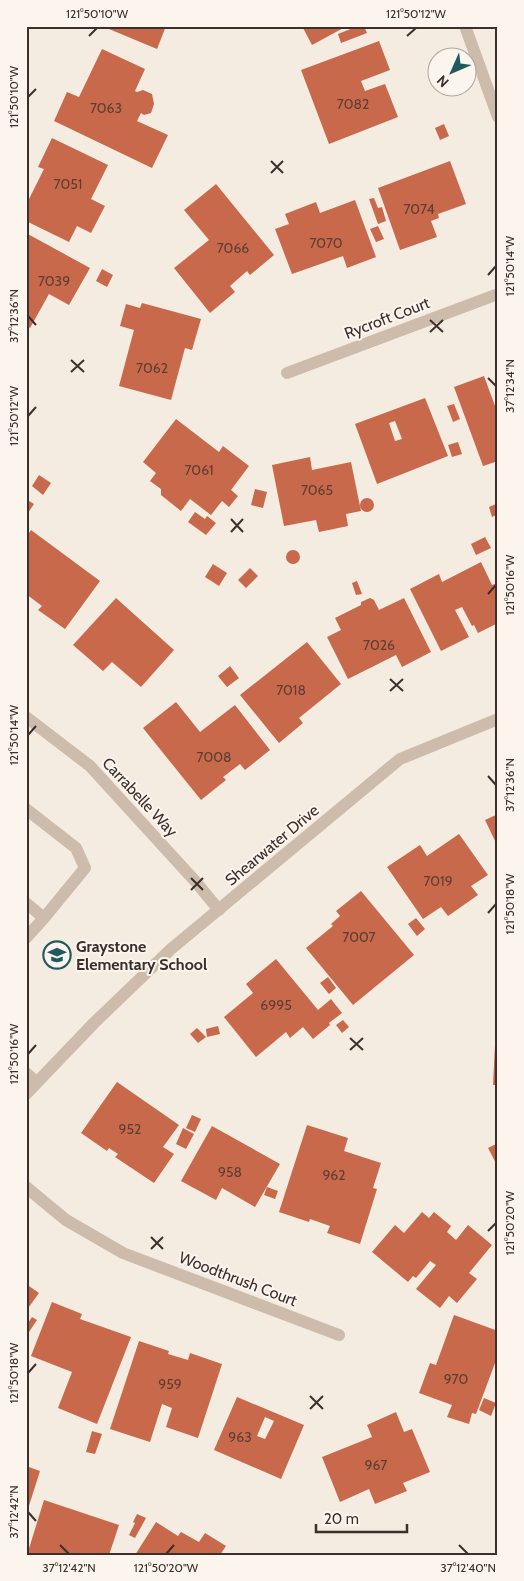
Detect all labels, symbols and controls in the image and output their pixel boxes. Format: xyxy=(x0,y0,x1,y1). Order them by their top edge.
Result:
text: 121°50'10"W xyxy=(66,6,129,21)
text: 121°50'12"W xyxy=(386,6,447,21)
north arrow xyxy=(426,48,476,98)
text: 121°50'10"W xyxy=(6,65,21,128)
text: N xyxy=(433,71,453,91)
house number: 7082 xyxy=(337,95,369,113)
house number: 7063 xyxy=(90,99,122,117)
house number: 7051 xyxy=(54,175,82,193)
house number: 7074 xyxy=(403,200,435,218)
house number: 7070 xyxy=(309,234,343,252)
text: 121°50'14"W xyxy=(502,235,517,296)
house number: 7066 xyxy=(217,239,249,257)
house number: 7039 xyxy=(38,272,70,290)
text: 37°12'36"N xyxy=(6,289,21,343)
street label: Rycroft Court xyxy=(342,293,433,343)
house number: 7062 xyxy=(136,359,168,377)
text: 37°12'34"N xyxy=(502,359,517,413)
text: 121°50'12"W xyxy=(6,385,21,446)
house number: 7061 xyxy=(184,461,214,479)
house number: 7065 xyxy=(301,481,333,499)
text: 121°50'16"W xyxy=(502,554,517,615)
house number: 7026 xyxy=(363,636,395,654)
house number: 7018 xyxy=(276,681,306,699)
text: 121°50'14"W xyxy=(6,704,21,765)
house number: 7008 xyxy=(197,748,231,766)
street label: Carrabelle Way xyxy=(98,753,182,841)
text: 37°12'36"N xyxy=(502,758,517,812)
street label: Shearwater Drive xyxy=(221,800,323,890)
house number: 7019 xyxy=(423,872,453,890)
text: 121°50'18"W xyxy=(502,873,517,934)
house number: 7007 xyxy=(342,928,376,946)
place label: Graystone Elementary School xyxy=(76,937,207,974)
school or university icon: Graystone Elementary School xyxy=(42,940,72,970)
house number: 6995 xyxy=(260,996,292,1014)
text: 121°50'16"W xyxy=(6,1023,21,1084)
house number: 952 xyxy=(119,1120,141,1138)
house number: 958 xyxy=(218,1163,242,1181)
house number: 962 xyxy=(322,1166,346,1184)
text: 121°50'20"W xyxy=(502,1190,517,1255)
street label: Woodthrush Court xyxy=(176,1248,300,1310)
text: 121°50'18"W xyxy=(6,1342,21,1403)
house number: 970 xyxy=(444,1370,469,1388)
house number: 959 xyxy=(158,1375,182,1393)
house number: 963 xyxy=(228,1428,252,1446)
house number: 967 xyxy=(365,1456,387,1474)
text: 37°12'42"N xyxy=(6,1485,21,1539)
scale bar xyxy=(316,1501,408,1533)
text: 20 m xyxy=(324,1510,359,1528)
text: 37°12'42"N xyxy=(42,1560,96,1575)
text: 121°50'20"W xyxy=(134,1560,199,1575)
text: 37°12'40"N xyxy=(440,1560,496,1575)

